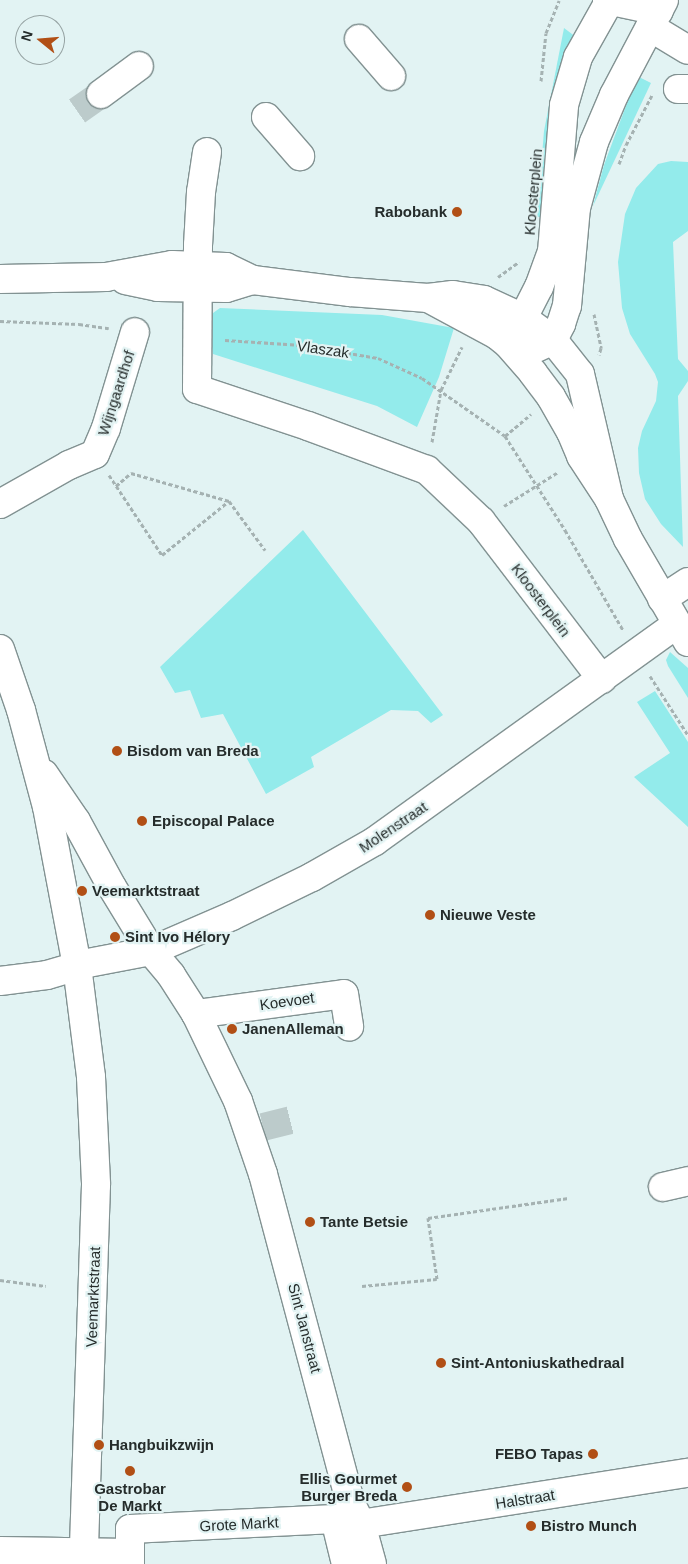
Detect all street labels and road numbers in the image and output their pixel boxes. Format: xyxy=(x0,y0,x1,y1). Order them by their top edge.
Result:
street label: Kloosterplein xyxy=(520,148,546,236)
street label: Vlaszak xyxy=(296,336,350,362)
street label: Wijngaardhof xyxy=(94,348,138,438)
street label: Kloosterplein xyxy=(508,560,574,640)
street label: Molenstraat xyxy=(355,798,431,856)
street label: Koevoet xyxy=(258,988,316,1014)
street label: Veemarktstraat xyxy=(82,1246,104,1348)
street label: Sint Janstraat xyxy=(284,1281,326,1375)
street label: Halstraat xyxy=(494,1485,556,1513)
street label: Grote Markt xyxy=(199,1513,279,1535)

